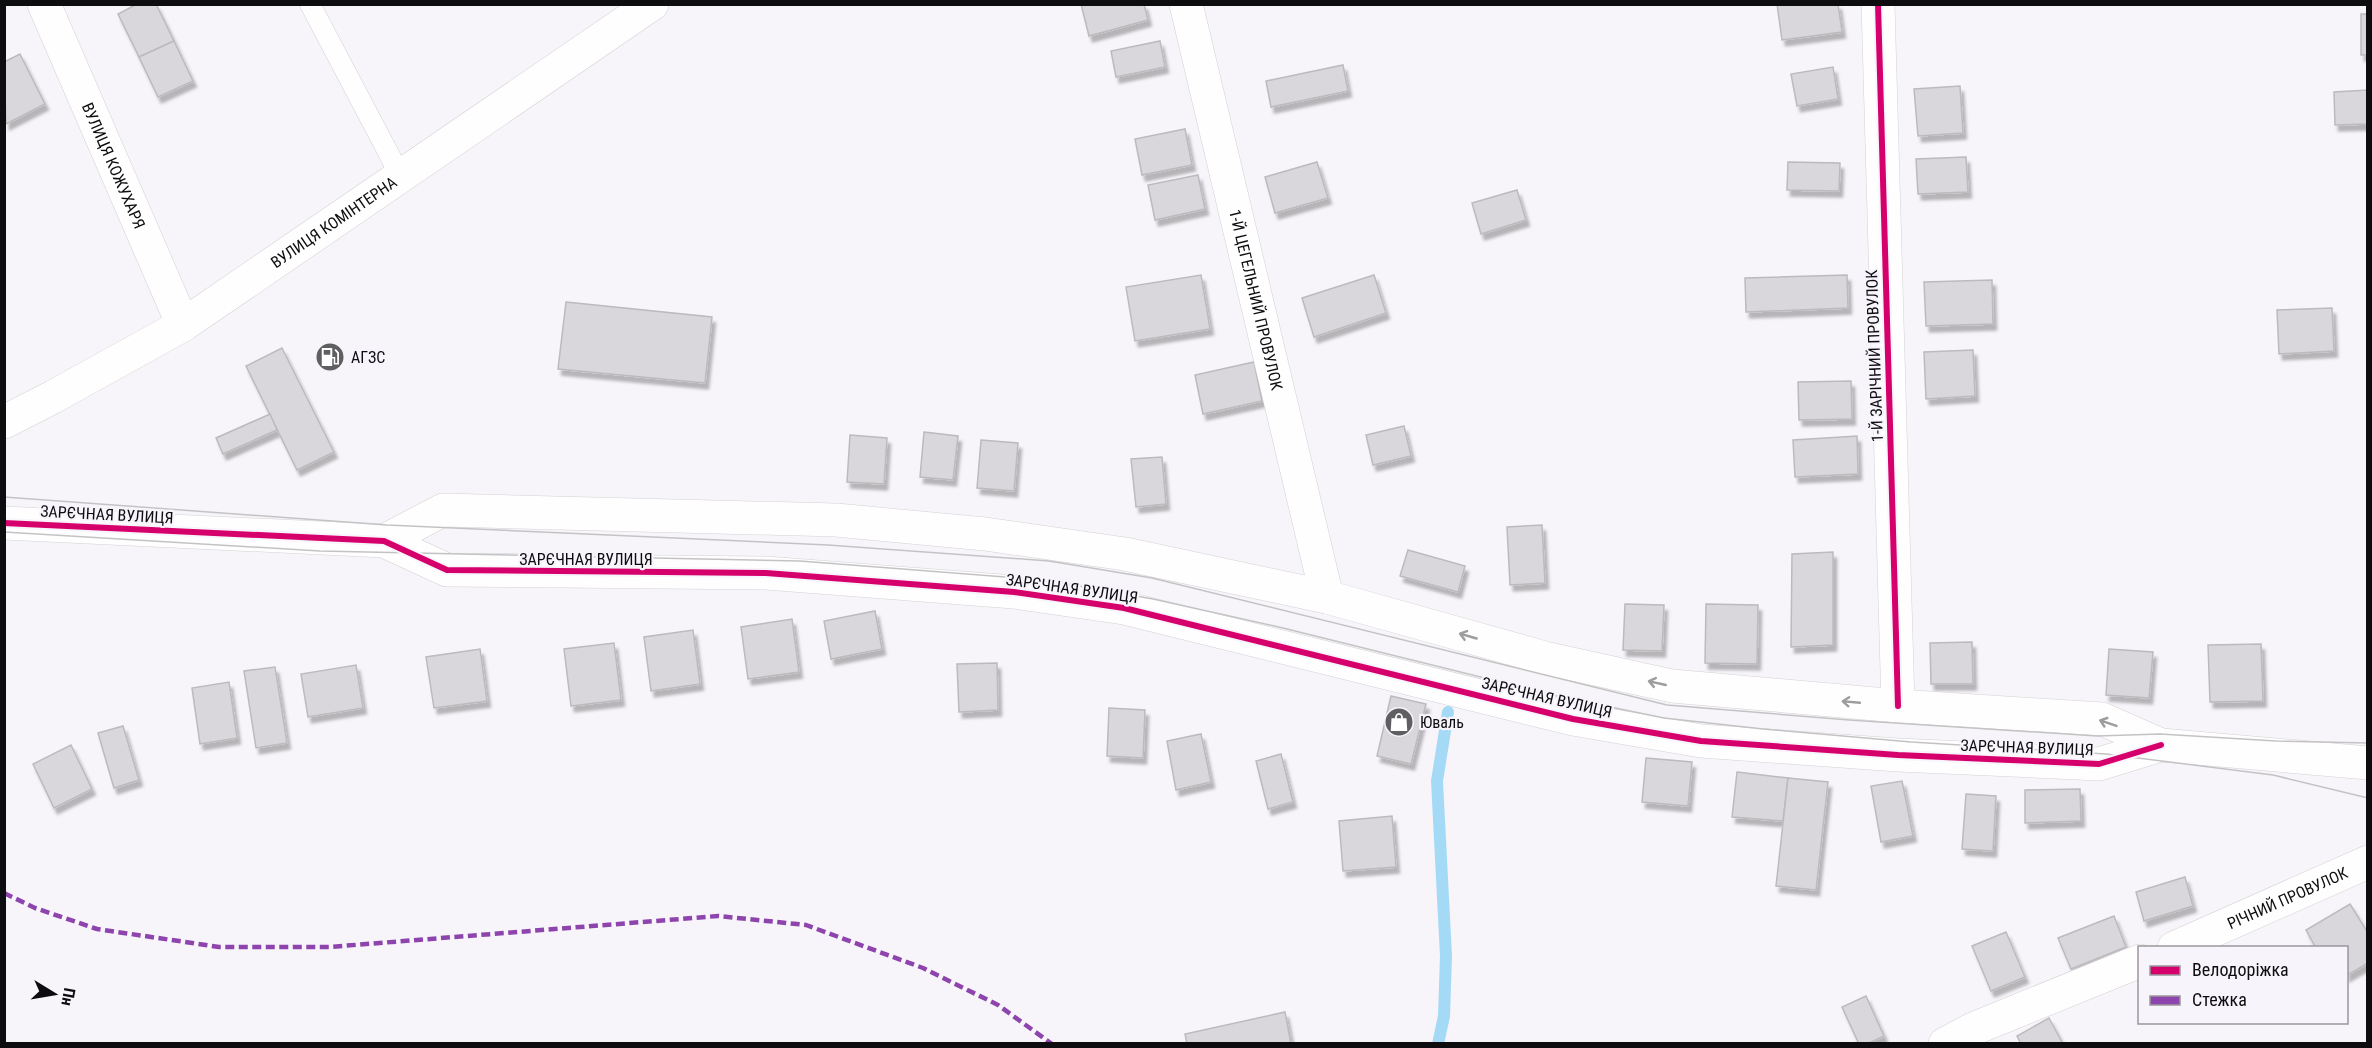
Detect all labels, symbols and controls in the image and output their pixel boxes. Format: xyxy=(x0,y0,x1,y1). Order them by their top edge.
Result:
street label: ВУЛИЦЯ КОЖУХАРЯ xyxy=(78,100,149,232)
street label: ВУЛИЦЯ КОМІНТЕРНА xyxy=(267,173,400,272)
street label: 1-Й ЦЕГЕЛЬНИЙ ПРОВУЛОК xyxy=(1225,207,1287,392)
street label: 1-Й ЗАРІЧНИЙ ПРОВУЛОК xyxy=(1862,269,1887,442)
fuel station icon: АГЗС xyxy=(314,341,346,373)
place label: АГЗС xyxy=(351,348,385,367)
street label: ЗАРЄЧНАЯ ВУЛИЦЯ xyxy=(40,502,174,527)
street label: ЗАРЄЧНАЯ ВУЛИЦЯ xyxy=(519,550,653,569)
street label: ЗАРЄЧНАЯ ВУЛИЦЯ xyxy=(1005,570,1139,607)
one-way arrow xyxy=(1459,630,1478,641)
street label: ЗАРЄЧНАЯ ВУЛИЦЯ xyxy=(1480,673,1614,722)
one-way arrow xyxy=(1648,677,1667,688)
one-way arrow xyxy=(1841,696,1861,707)
shop icon: Юваль xyxy=(1383,706,1415,738)
place label: Юваль xyxy=(1420,713,1464,732)
one-way arrow xyxy=(2099,716,2117,727)
street label: ЗАРЄЧНАЯ ВУЛИЦЯ xyxy=(1960,736,2094,759)
street label: РІЧНИЙ ПРОВУЛОК xyxy=(2224,863,2351,933)
legend xyxy=(2138,946,2348,1024)
text: Велодоріжка xyxy=(2192,959,2289,980)
north arrow xyxy=(24,964,84,1024)
text: Пн xyxy=(57,986,79,1007)
text: Стежка xyxy=(2192,989,2247,1010)

